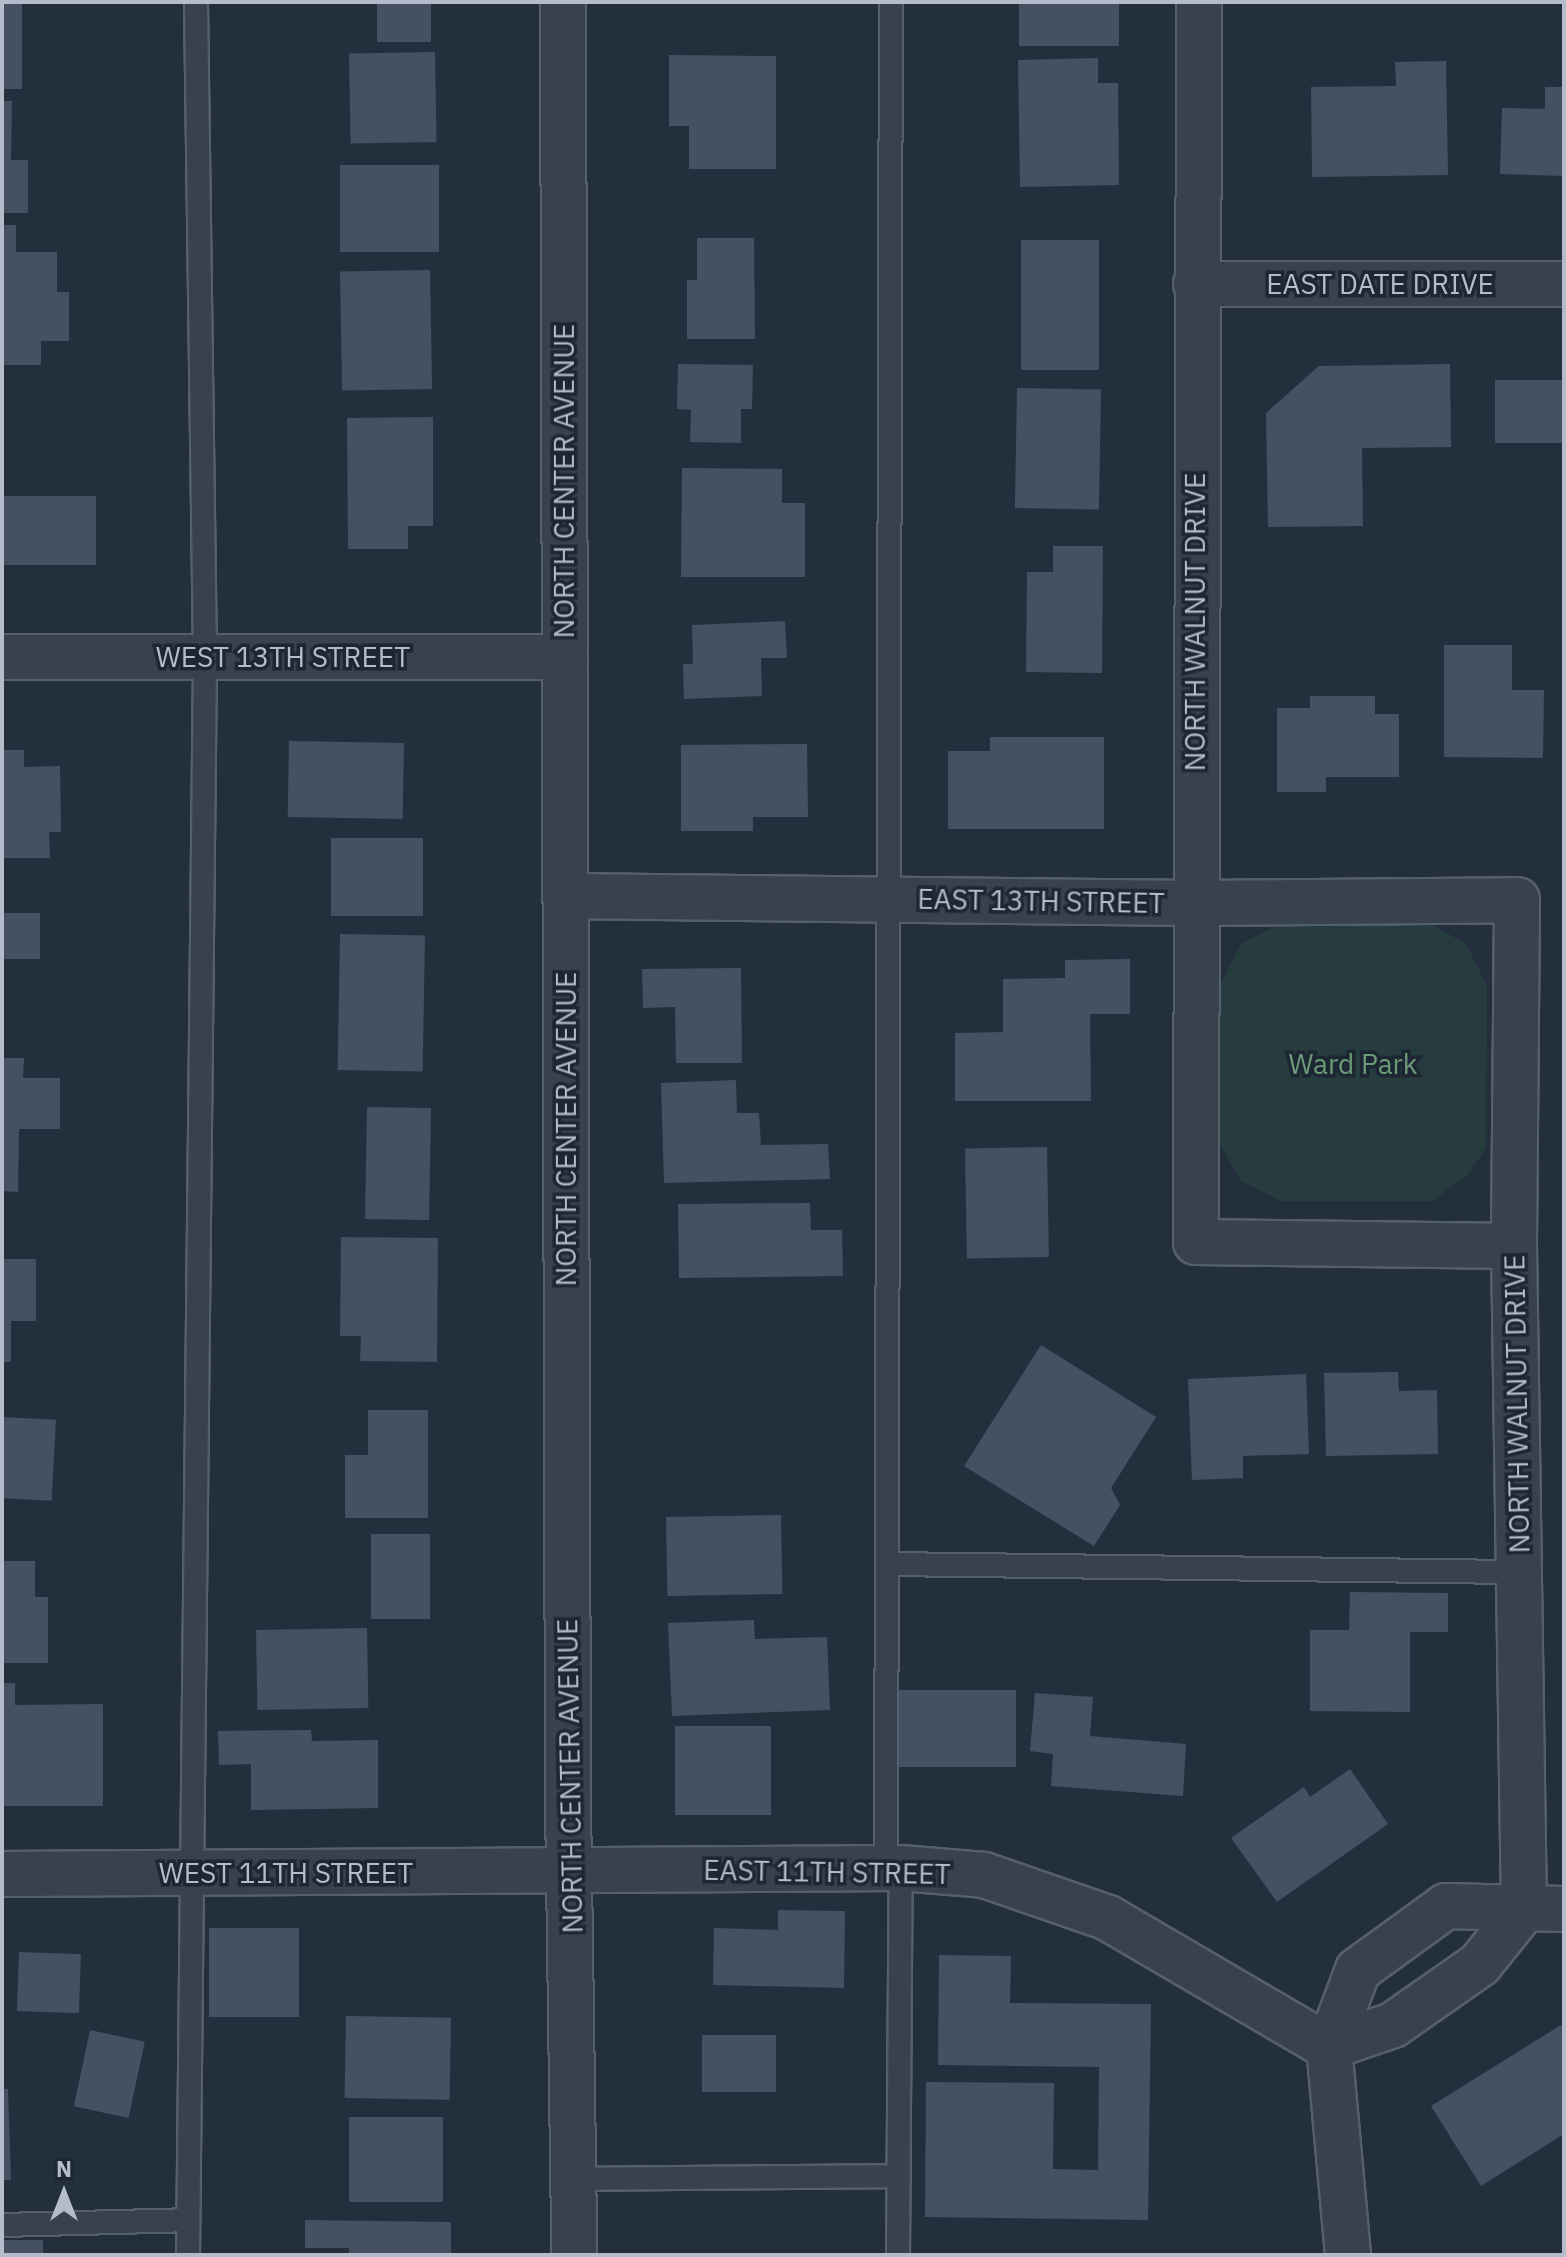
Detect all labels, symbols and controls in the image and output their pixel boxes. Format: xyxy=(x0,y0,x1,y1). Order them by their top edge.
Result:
street label: EAST DATE DRIVE xyxy=(1266,267,1494,301)
street label: NORTH CENTER AVENUE xyxy=(547,324,581,638)
street label: NORTH WALNUT DRIVE xyxy=(1178,473,1212,771)
street label: WEST 13TH STREET xyxy=(156,640,410,674)
street label: EAST 13TH STREET xyxy=(917,882,1165,920)
street label: NORTH CENTER AVENUE xyxy=(549,972,583,1286)
park label: Ward Park xyxy=(1288,1047,1418,1081)
street label: NORTH WALNUT DRIVE xyxy=(1498,1254,1536,1554)
street label: NORTH CENTER AVENUE xyxy=(550,1618,590,1934)
street label: EAST 11TH STREET xyxy=(703,1853,951,1891)
street label: WEST 11TH STREET xyxy=(159,1856,413,1890)
north arrow xyxy=(24,2153,104,2233)
text: N xyxy=(56,2154,72,2183)

